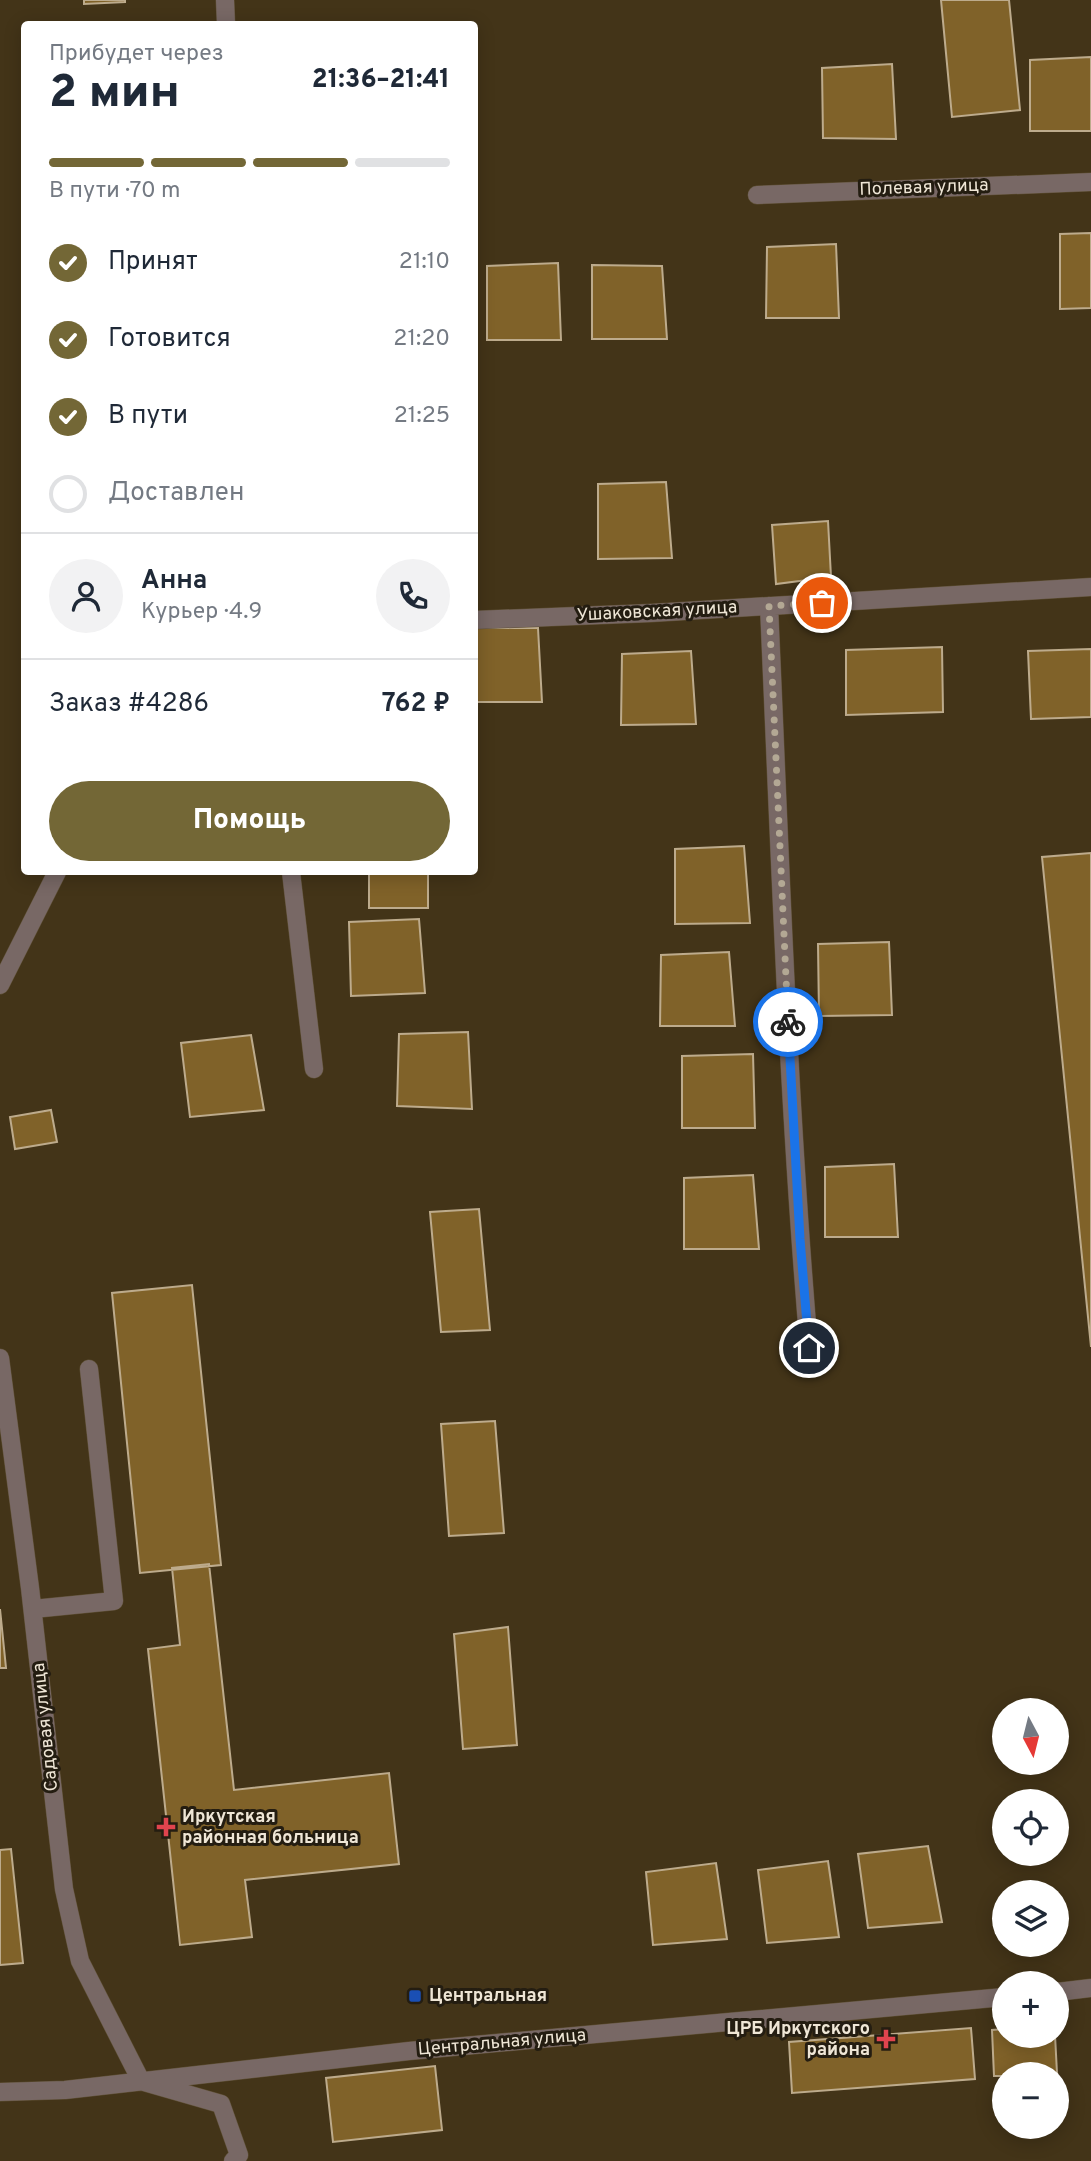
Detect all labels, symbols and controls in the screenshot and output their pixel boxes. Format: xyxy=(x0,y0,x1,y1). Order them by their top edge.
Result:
text: Прибудет через xyxy=(49,40,224,69)
text: 21:36–21:41 xyxy=(312,64,450,97)
text: 2 мин xyxy=(49,65,180,124)
street label: Полевая улица xyxy=(859,174,989,202)
text: В пути · 70 m xyxy=(49,177,181,206)
icon: check xyxy=(49,244,87,282)
text: Принят xyxy=(108,246,198,279)
text: 21:10 xyxy=(399,248,450,277)
icon: check xyxy=(49,321,87,359)
text: Готовится xyxy=(108,323,231,356)
text: 21:20 xyxy=(393,325,450,354)
icon: check xyxy=(49,398,87,436)
text: В пути xyxy=(108,400,188,433)
text: 21:25 xyxy=(394,402,450,431)
text: Доставлен xyxy=(108,477,244,510)
button: person xyxy=(49,559,123,633)
button: phone xyxy=(376,559,450,633)
text: Анна xyxy=(141,565,207,598)
pin xyxy=(792,573,852,633)
icon: bag xyxy=(803,584,841,622)
street label: Ушаковская улица xyxy=(576,596,738,628)
text: Курьер · 4.9 xyxy=(141,598,262,627)
text: Заказ #4286 xyxy=(49,688,209,721)
text: 762 ₽ xyxy=(382,688,450,721)
button: Помощь xyxy=(49,781,450,861)
courier xyxy=(753,987,823,1057)
icon: bike xyxy=(769,1003,807,1041)
pin xyxy=(779,1318,839,1378)
icon: home xyxy=(790,1329,828,1367)
street label: Садовая улица xyxy=(28,1662,64,1792)
north arrow xyxy=(992,1698,1069,1774)
map controls xyxy=(992,1698,1069,2139)
button: locate xyxy=(992,1789,1069,1866)
place label: Иркутская районная больница xyxy=(182,1806,359,1850)
marker: Иркутская районная больница xyxy=(156,1817,176,1837)
button: layers xyxy=(992,1880,1069,1957)
button: + xyxy=(992,1971,1069,2048)
place label: Центральная xyxy=(429,1985,547,2008)
marker: Центральная xyxy=(407,1988,423,2004)
place label: ЦРБ Иркутского района xyxy=(726,2018,870,2062)
street label: Центральная улица xyxy=(417,2024,587,2062)
marker: ЦРБ Иркутского района xyxy=(876,2029,896,2049)
button: − xyxy=(992,2062,1069,2139)

